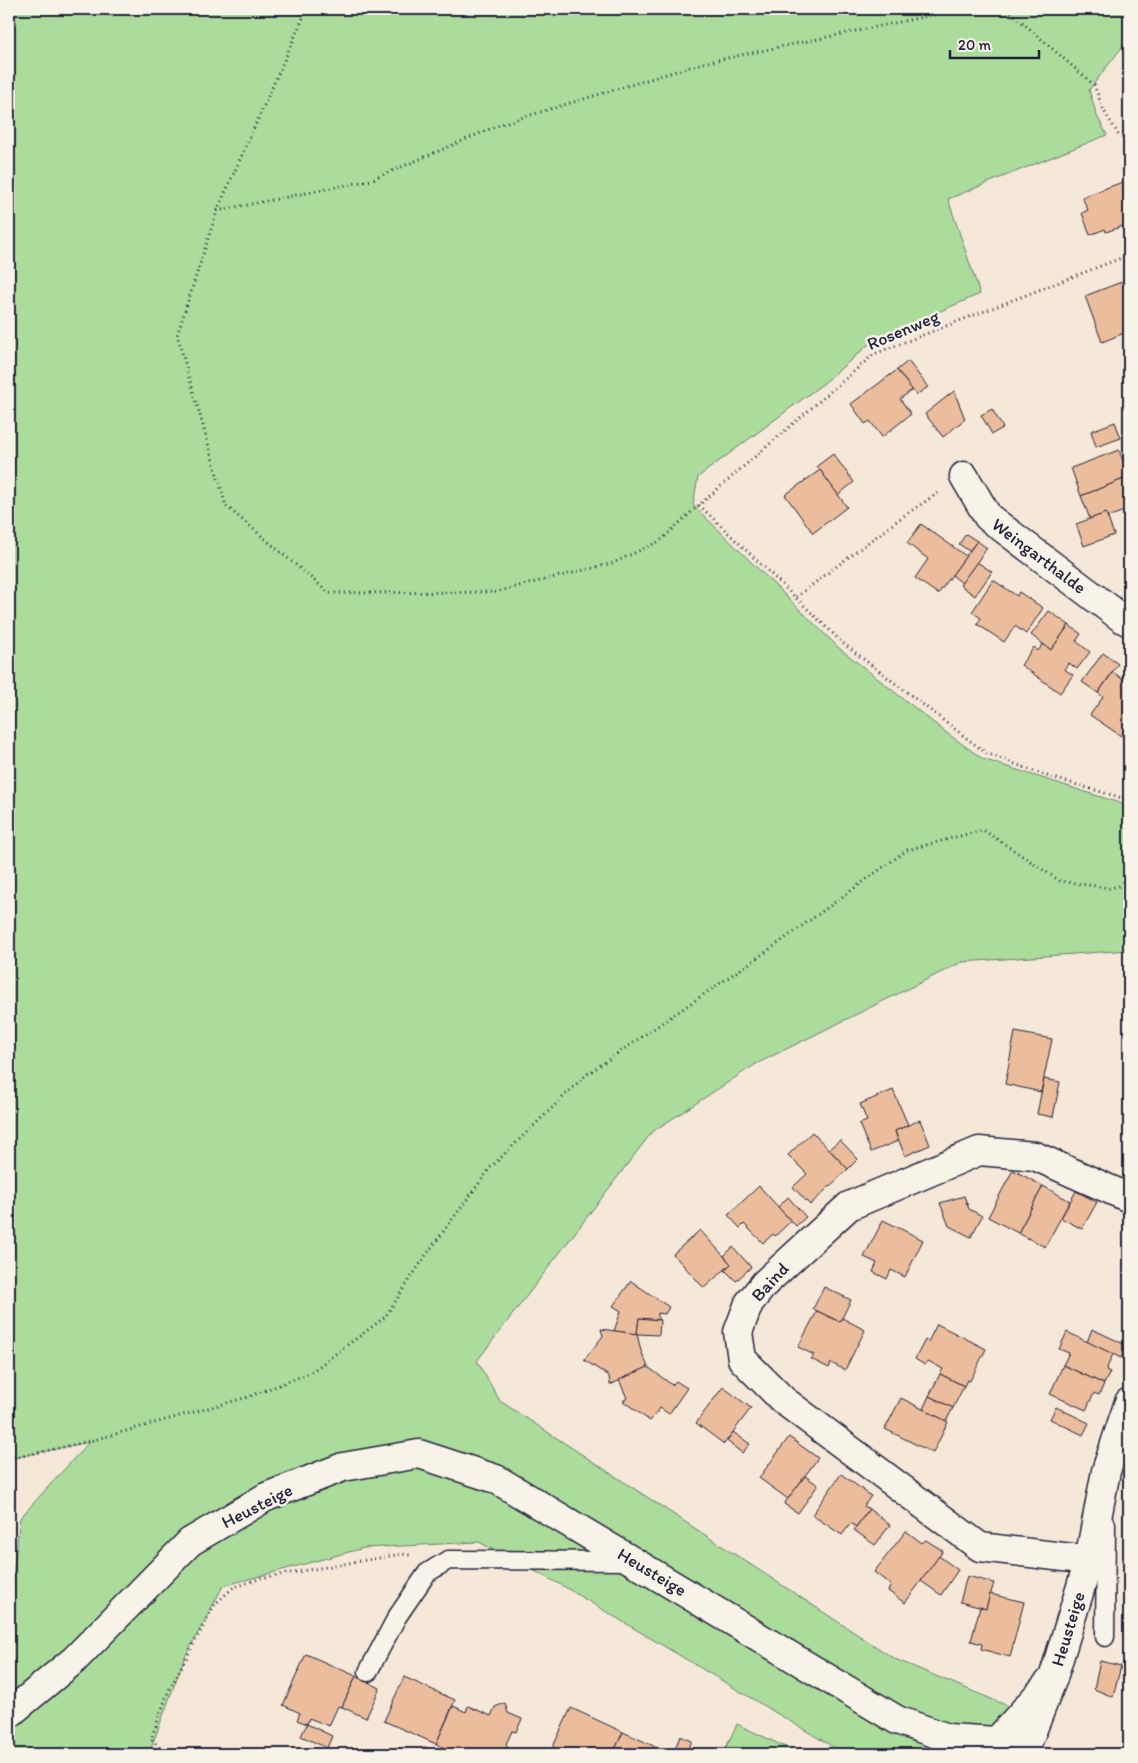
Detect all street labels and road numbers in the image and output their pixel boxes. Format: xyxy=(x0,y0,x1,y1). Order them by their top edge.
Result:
street label: Rosenweg xyxy=(864,305,943,355)
street label: Weingarthalde xyxy=(987,513,1091,599)
street label: Baind xyxy=(746,1258,794,1306)
street label: Heusteige xyxy=(218,1479,296,1533)
street label: Heusteige xyxy=(613,1543,691,1601)
street label: Heusteige xyxy=(1046,1589,1090,1669)

